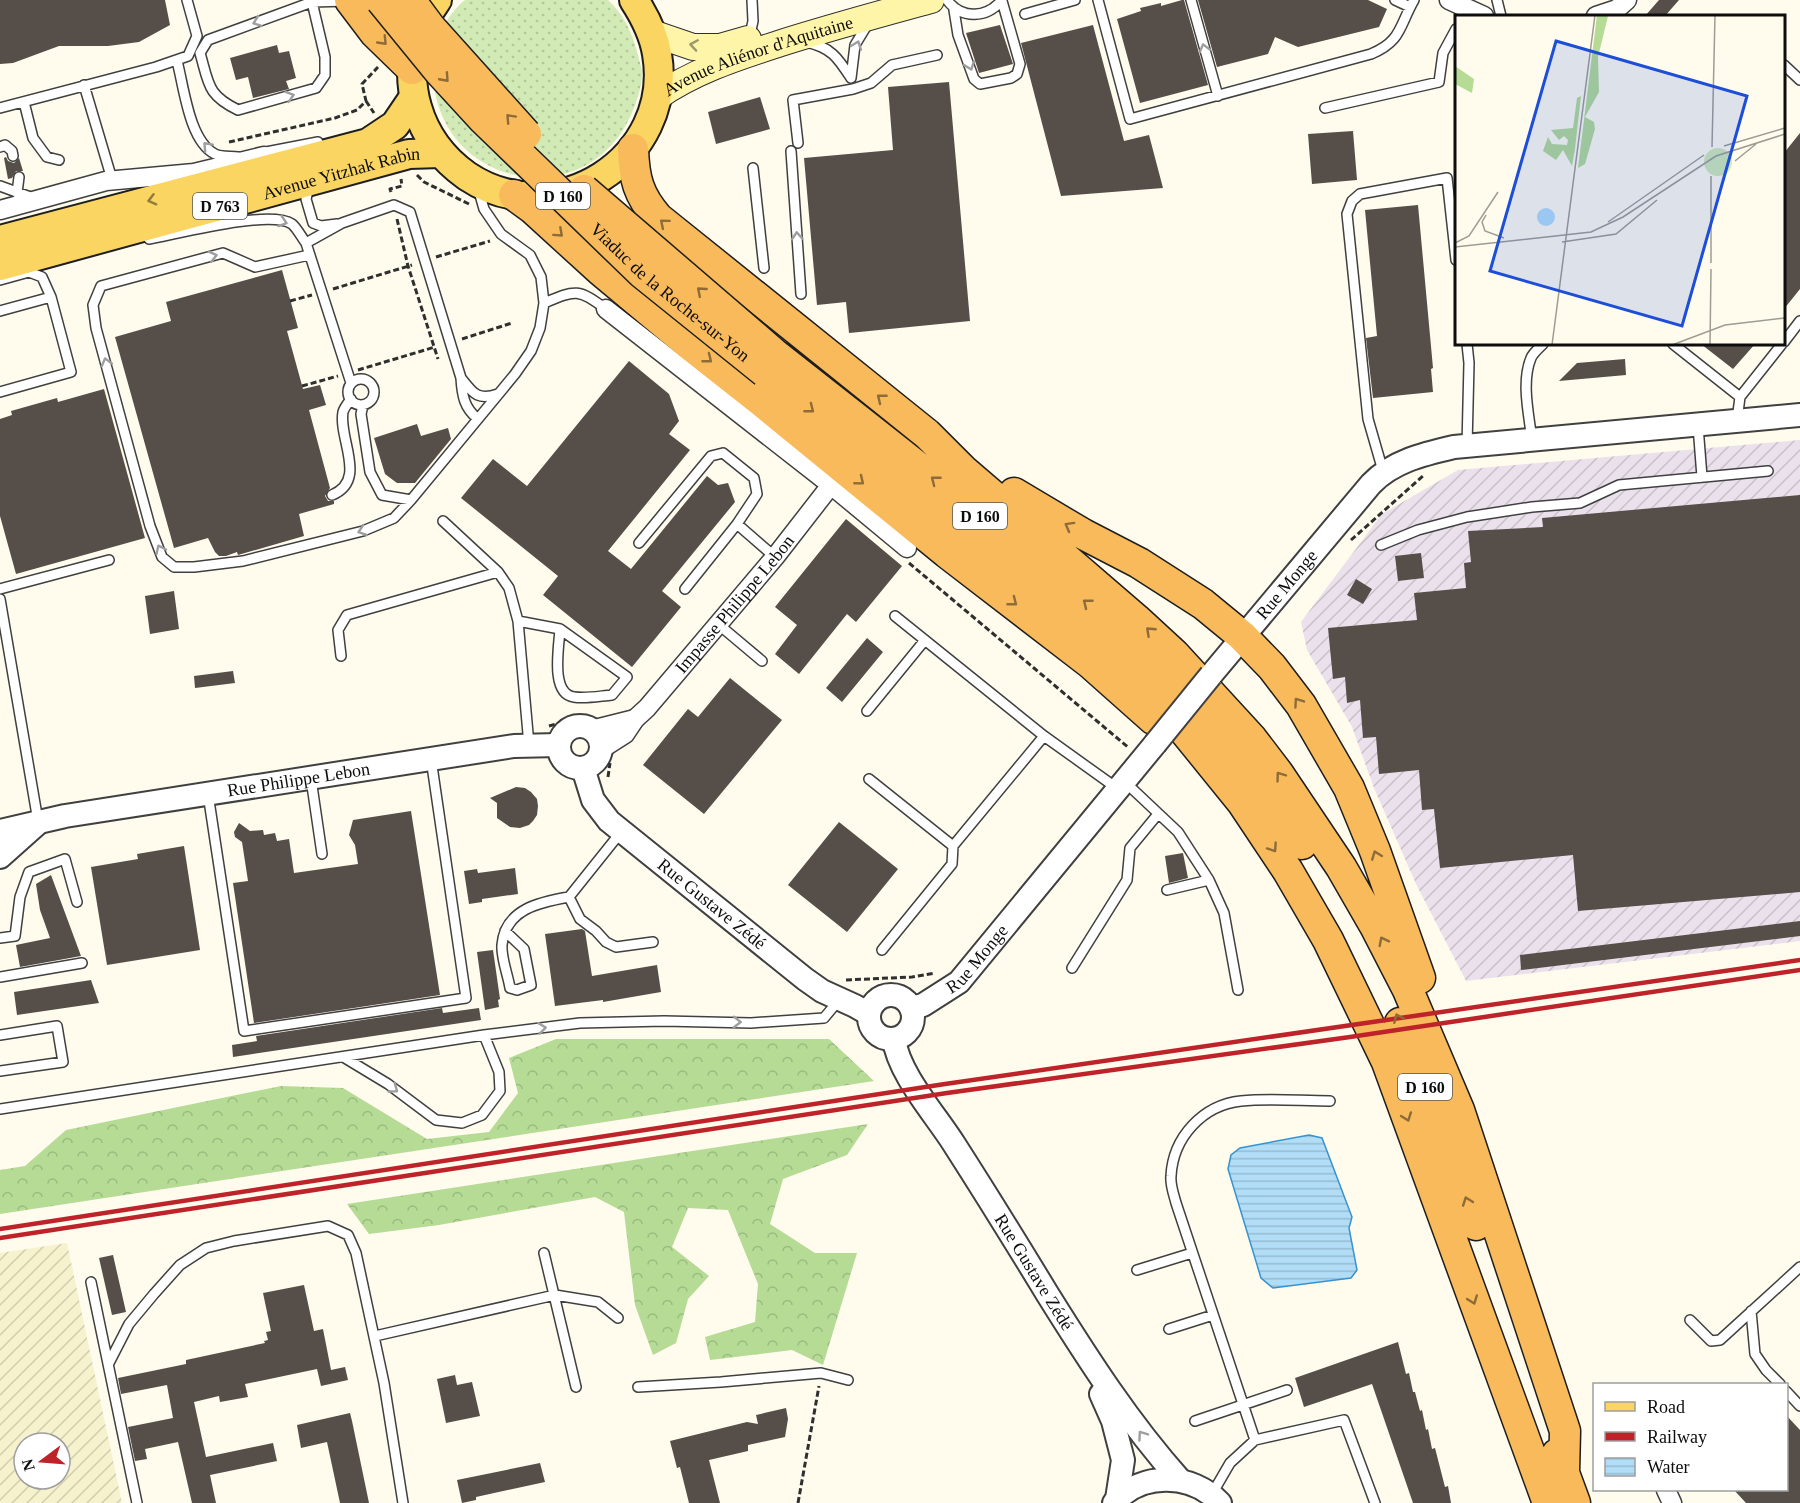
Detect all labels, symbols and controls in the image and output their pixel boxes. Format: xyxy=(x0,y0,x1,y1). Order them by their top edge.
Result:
street label: Avenue Aliénor d'Aquitaine xyxy=(660,12,855,100)
one-way arrow xyxy=(252,15,263,28)
inset map xyxy=(1455,15,1785,345)
one-way arrow xyxy=(376,35,387,45)
one-way arrow xyxy=(689,40,699,52)
one-way arrow xyxy=(850,40,863,51)
one-way arrow xyxy=(1199,43,1212,53)
one-way arrow xyxy=(962,60,975,71)
one-way arrow xyxy=(438,71,449,82)
one-way arrow xyxy=(284,91,295,103)
one-way arrow xyxy=(506,114,517,124)
one-way arrow xyxy=(203,142,214,152)
street label: Avenue Yitzhak Rabin xyxy=(261,144,420,204)
road number: D 160 xyxy=(536,183,590,209)
one-way arrow xyxy=(147,193,158,205)
road number: D 763 xyxy=(193,193,247,219)
one-way arrow xyxy=(278,215,288,228)
street label: Viaduc de la Roche-sur-Yon xyxy=(586,219,754,366)
one-way arrow xyxy=(660,219,671,230)
one-way arrow xyxy=(552,226,563,237)
one-way arrow xyxy=(791,232,804,241)
one-way arrow xyxy=(207,251,218,263)
one-way arrow xyxy=(697,287,708,298)
one-way arrow xyxy=(701,351,712,362)
one-way arrow xyxy=(101,357,113,368)
one-way arrow xyxy=(877,394,888,405)
one-way arrow xyxy=(803,402,814,413)
one-way arrow xyxy=(853,474,864,485)
one-way arrow xyxy=(931,477,942,488)
road number: D 160 xyxy=(953,503,1007,529)
one-way arrow xyxy=(1065,522,1075,533)
one-way arrow xyxy=(357,523,368,536)
street label: Impasse Philippe Lebon xyxy=(671,531,798,677)
one-way arrow xyxy=(155,544,167,555)
street label: Rue Monge xyxy=(1252,546,1322,623)
one-way arrow xyxy=(1006,595,1017,606)
one-way arrow xyxy=(1082,599,1093,610)
one-way arrow xyxy=(1146,627,1156,638)
one-way arrow xyxy=(1294,698,1305,709)
street label: Rue Philippe Lebon xyxy=(226,759,371,801)
one-way arrow xyxy=(1276,772,1287,783)
one-way arrow xyxy=(1266,841,1277,852)
one-way arrow xyxy=(1371,850,1383,861)
street label: Rue Gustave Zédé xyxy=(654,854,770,953)
street label: Rue Monge xyxy=(942,921,1012,998)
one-way arrow xyxy=(1379,937,1391,948)
one-way arrow xyxy=(1393,1014,1405,1025)
one-way arrow xyxy=(732,1016,741,1029)
one-way arrow xyxy=(537,1022,547,1034)
road number: D 160 xyxy=(1398,1074,1452,1100)
one-way arrow xyxy=(388,1082,399,1093)
one-way arrow xyxy=(1399,1111,1412,1122)
one-way arrow xyxy=(1462,1196,1474,1207)
street label: Rue Gustave Zédé xyxy=(991,1210,1078,1334)
one-way arrow xyxy=(1466,1294,1479,1305)
legend xyxy=(1593,1383,1788,1491)
text: Road xyxy=(1647,1397,1685,1417)
text: Railway xyxy=(1647,1427,1707,1447)
north arrow xyxy=(12,1431,72,1491)
one-way arrow xyxy=(1138,1431,1149,1442)
text: N xyxy=(18,1457,38,1473)
text: Water xyxy=(1647,1457,1690,1477)

